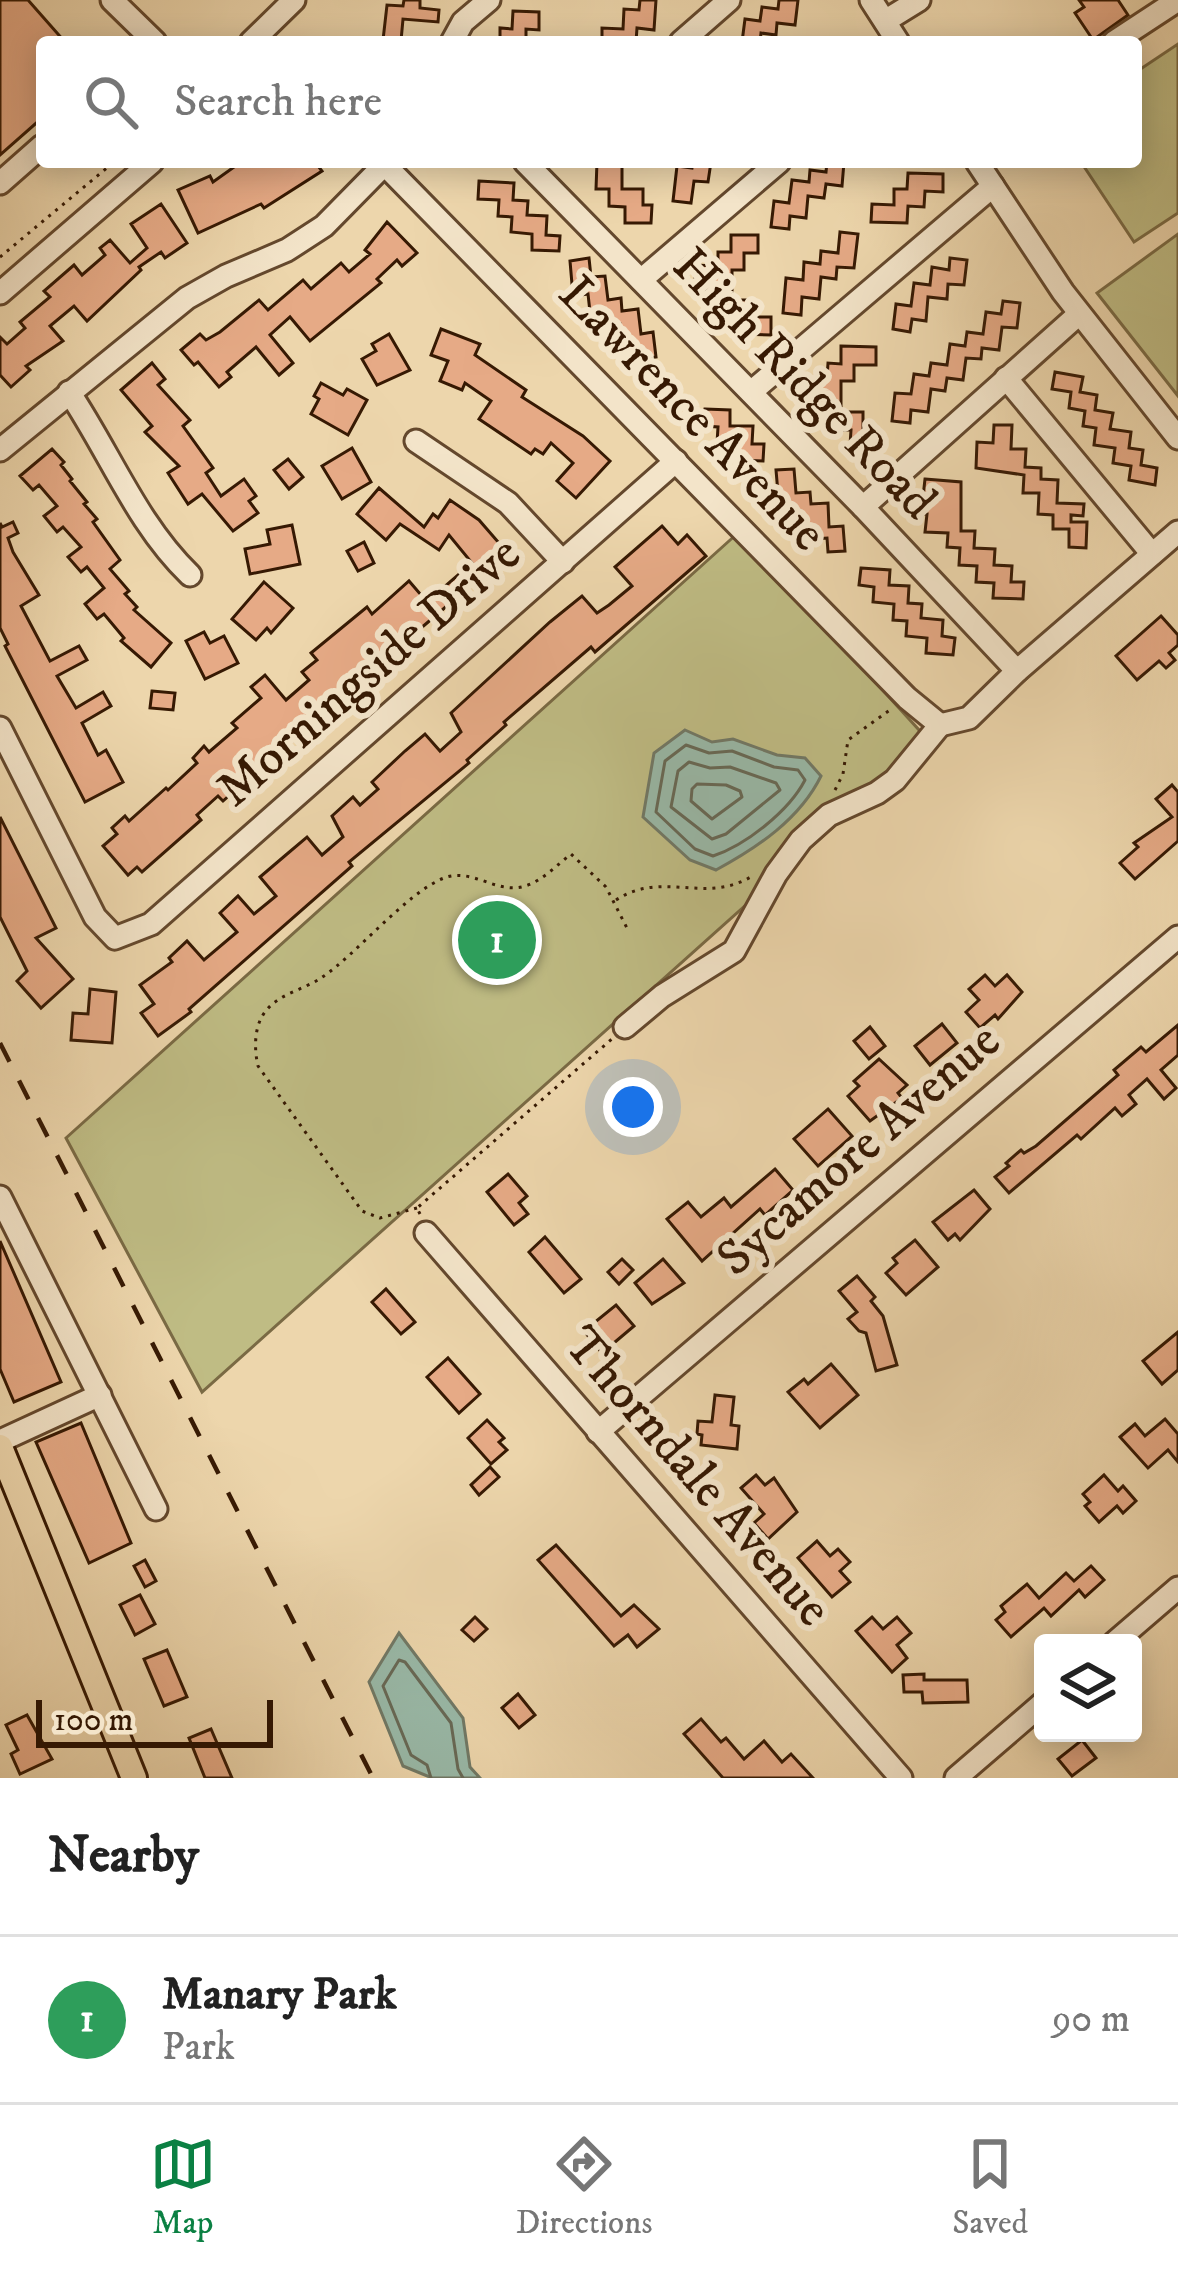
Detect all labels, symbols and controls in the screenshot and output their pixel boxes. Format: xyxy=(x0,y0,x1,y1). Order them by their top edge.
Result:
search box xyxy=(36,36,1142,168)
icon: search xyxy=(78,69,144,135)
text: Search here xyxy=(174,74,382,130)
street label: High Ridge Road xyxy=(658,235,950,534)
street label: Lawrence Avenue xyxy=(544,263,840,565)
street label: Morningside Drive xyxy=(204,523,534,821)
pin: 1 xyxy=(458,895,536,985)
street label: Sycamore Avenue xyxy=(704,1010,1014,1290)
your location xyxy=(603,1077,663,1137)
street label: Thorndale Avenue xyxy=(549,1314,845,1640)
map controls xyxy=(1034,1634,1142,1742)
button: layers xyxy=(1034,1634,1142,1742)
scale bar xyxy=(36,1694,273,1747)
text: 100 m xyxy=(54,1700,133,1741)
text: Nearby xyxy=(48,1824,199,1888)
text: Manary Park xyxy=(162,1967,397,2023)
text: 1 xyxy=(80,1995,94,2044)
text: 90 m xyxy=(1052,1995,1130,2044)
text: Park xyxy=(162,2023,235,2072)
tab: Map xyxy=(150,2131,216,2244)
tab: Directions xyxy=(516,2131,652,2244)
tab: Saved xyxy=(952,2131,1028,2244)

